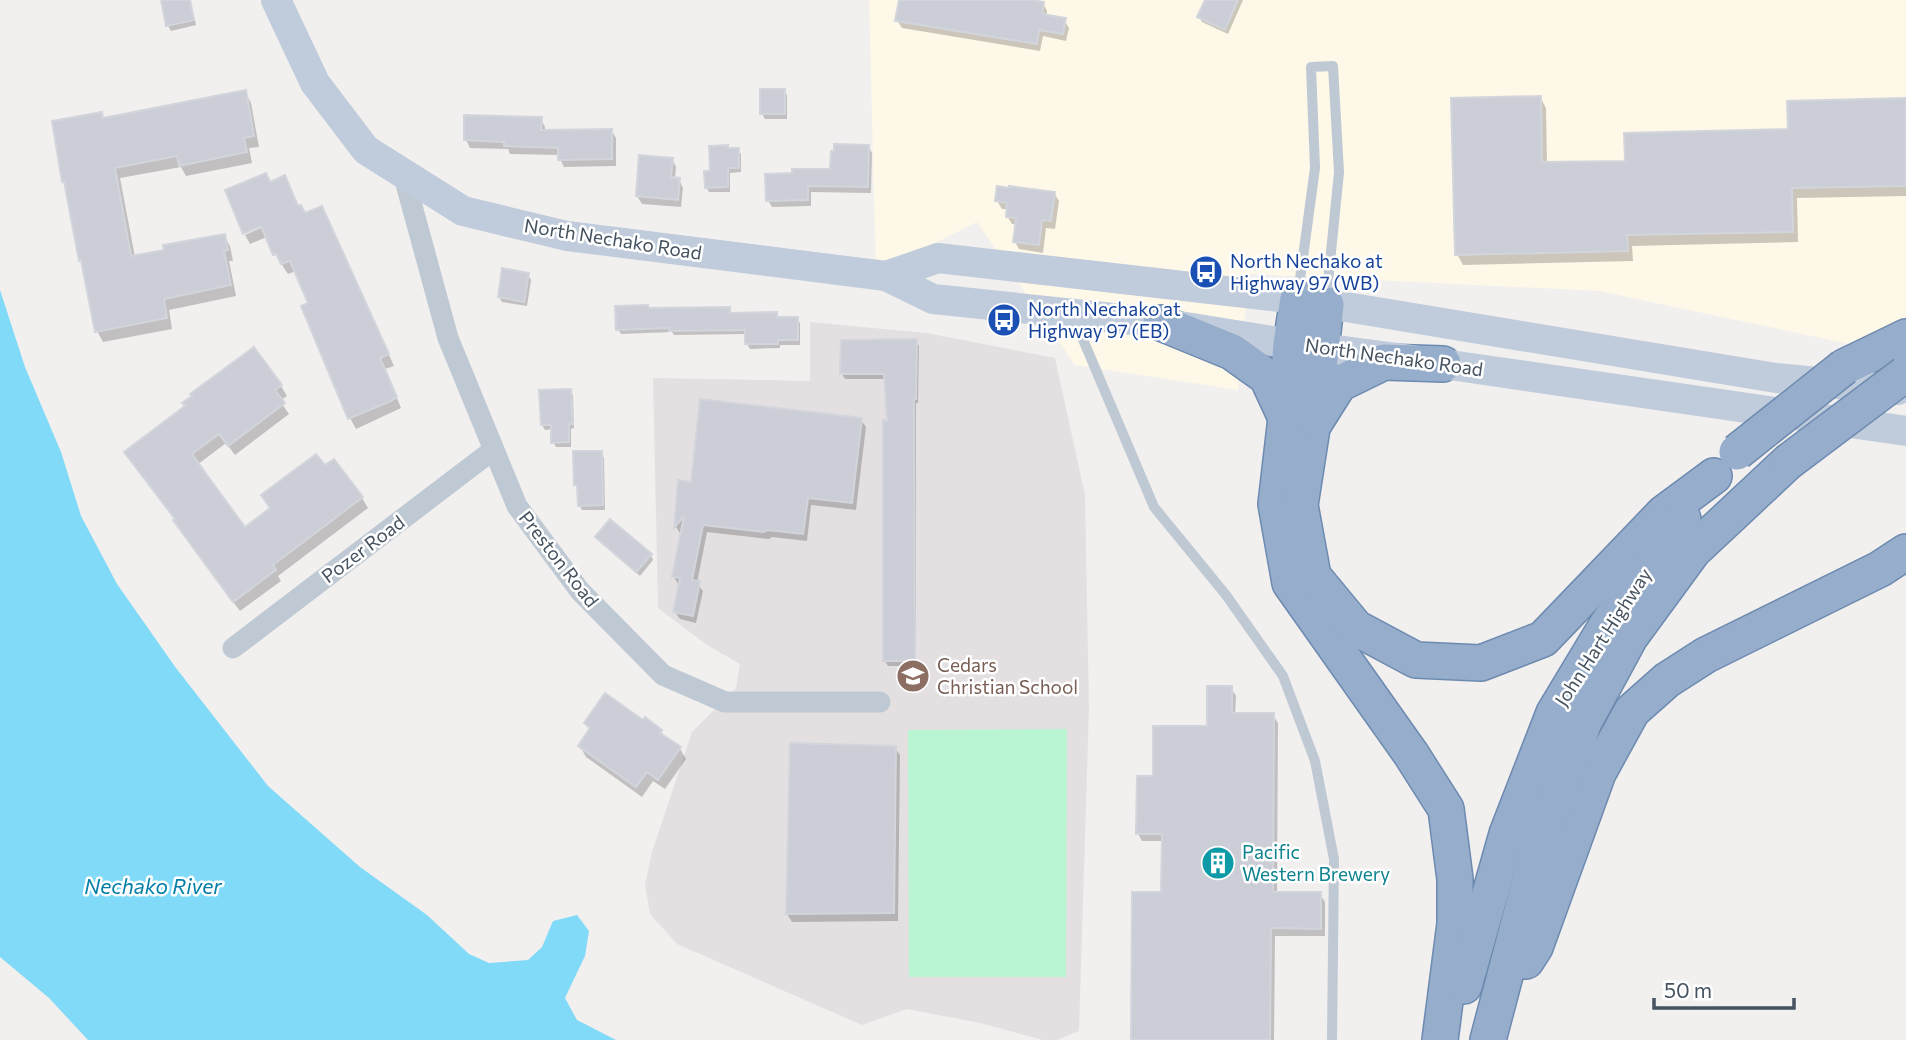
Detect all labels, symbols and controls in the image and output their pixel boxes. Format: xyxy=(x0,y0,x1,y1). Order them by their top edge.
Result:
street label: North Nechako Road xyxy=(523,213,703,264)
place label: North Nechako at Highway 97 (WB) xyxy=(1230,249,1383,294)
bus stop icon: North Nechako at Highway 97 (WB) xyxy=(1187,253,1225,291)
place label: North Nechako at Highway 97 (EB) xyxy=(1028,297,1181,342)
bus stop icon: North Nechako at Highway 97 (EB) xyxy=(985,301,1023,339)
street label: North Nechako Road xyxy=(1304,333,1484,380)
street label: Preston Road xyxy=(515,506,604,611)
street label: Pozer Road xyxy=(317,510,409,587)
street label: John Hart Highway xyxy=(1549,563,1656,710)
place label: Cedars Christian School xyxy=(937,653,1078,698)
school or university icon: Cedars Christian School xyxy=(894,657,932,695)
place label: Pacific Western Brewery xyxy=(1242,840,1390,885)
building icon: Pacific Western Brewery xyxy=(1199,844,1237,882)
water label: Nechako River xyxy=(84,873,222,898)
scale bar xyxy=(1654,967,1794,1011)
text: 50 m xyxy=(1664,977,1712,1002)

